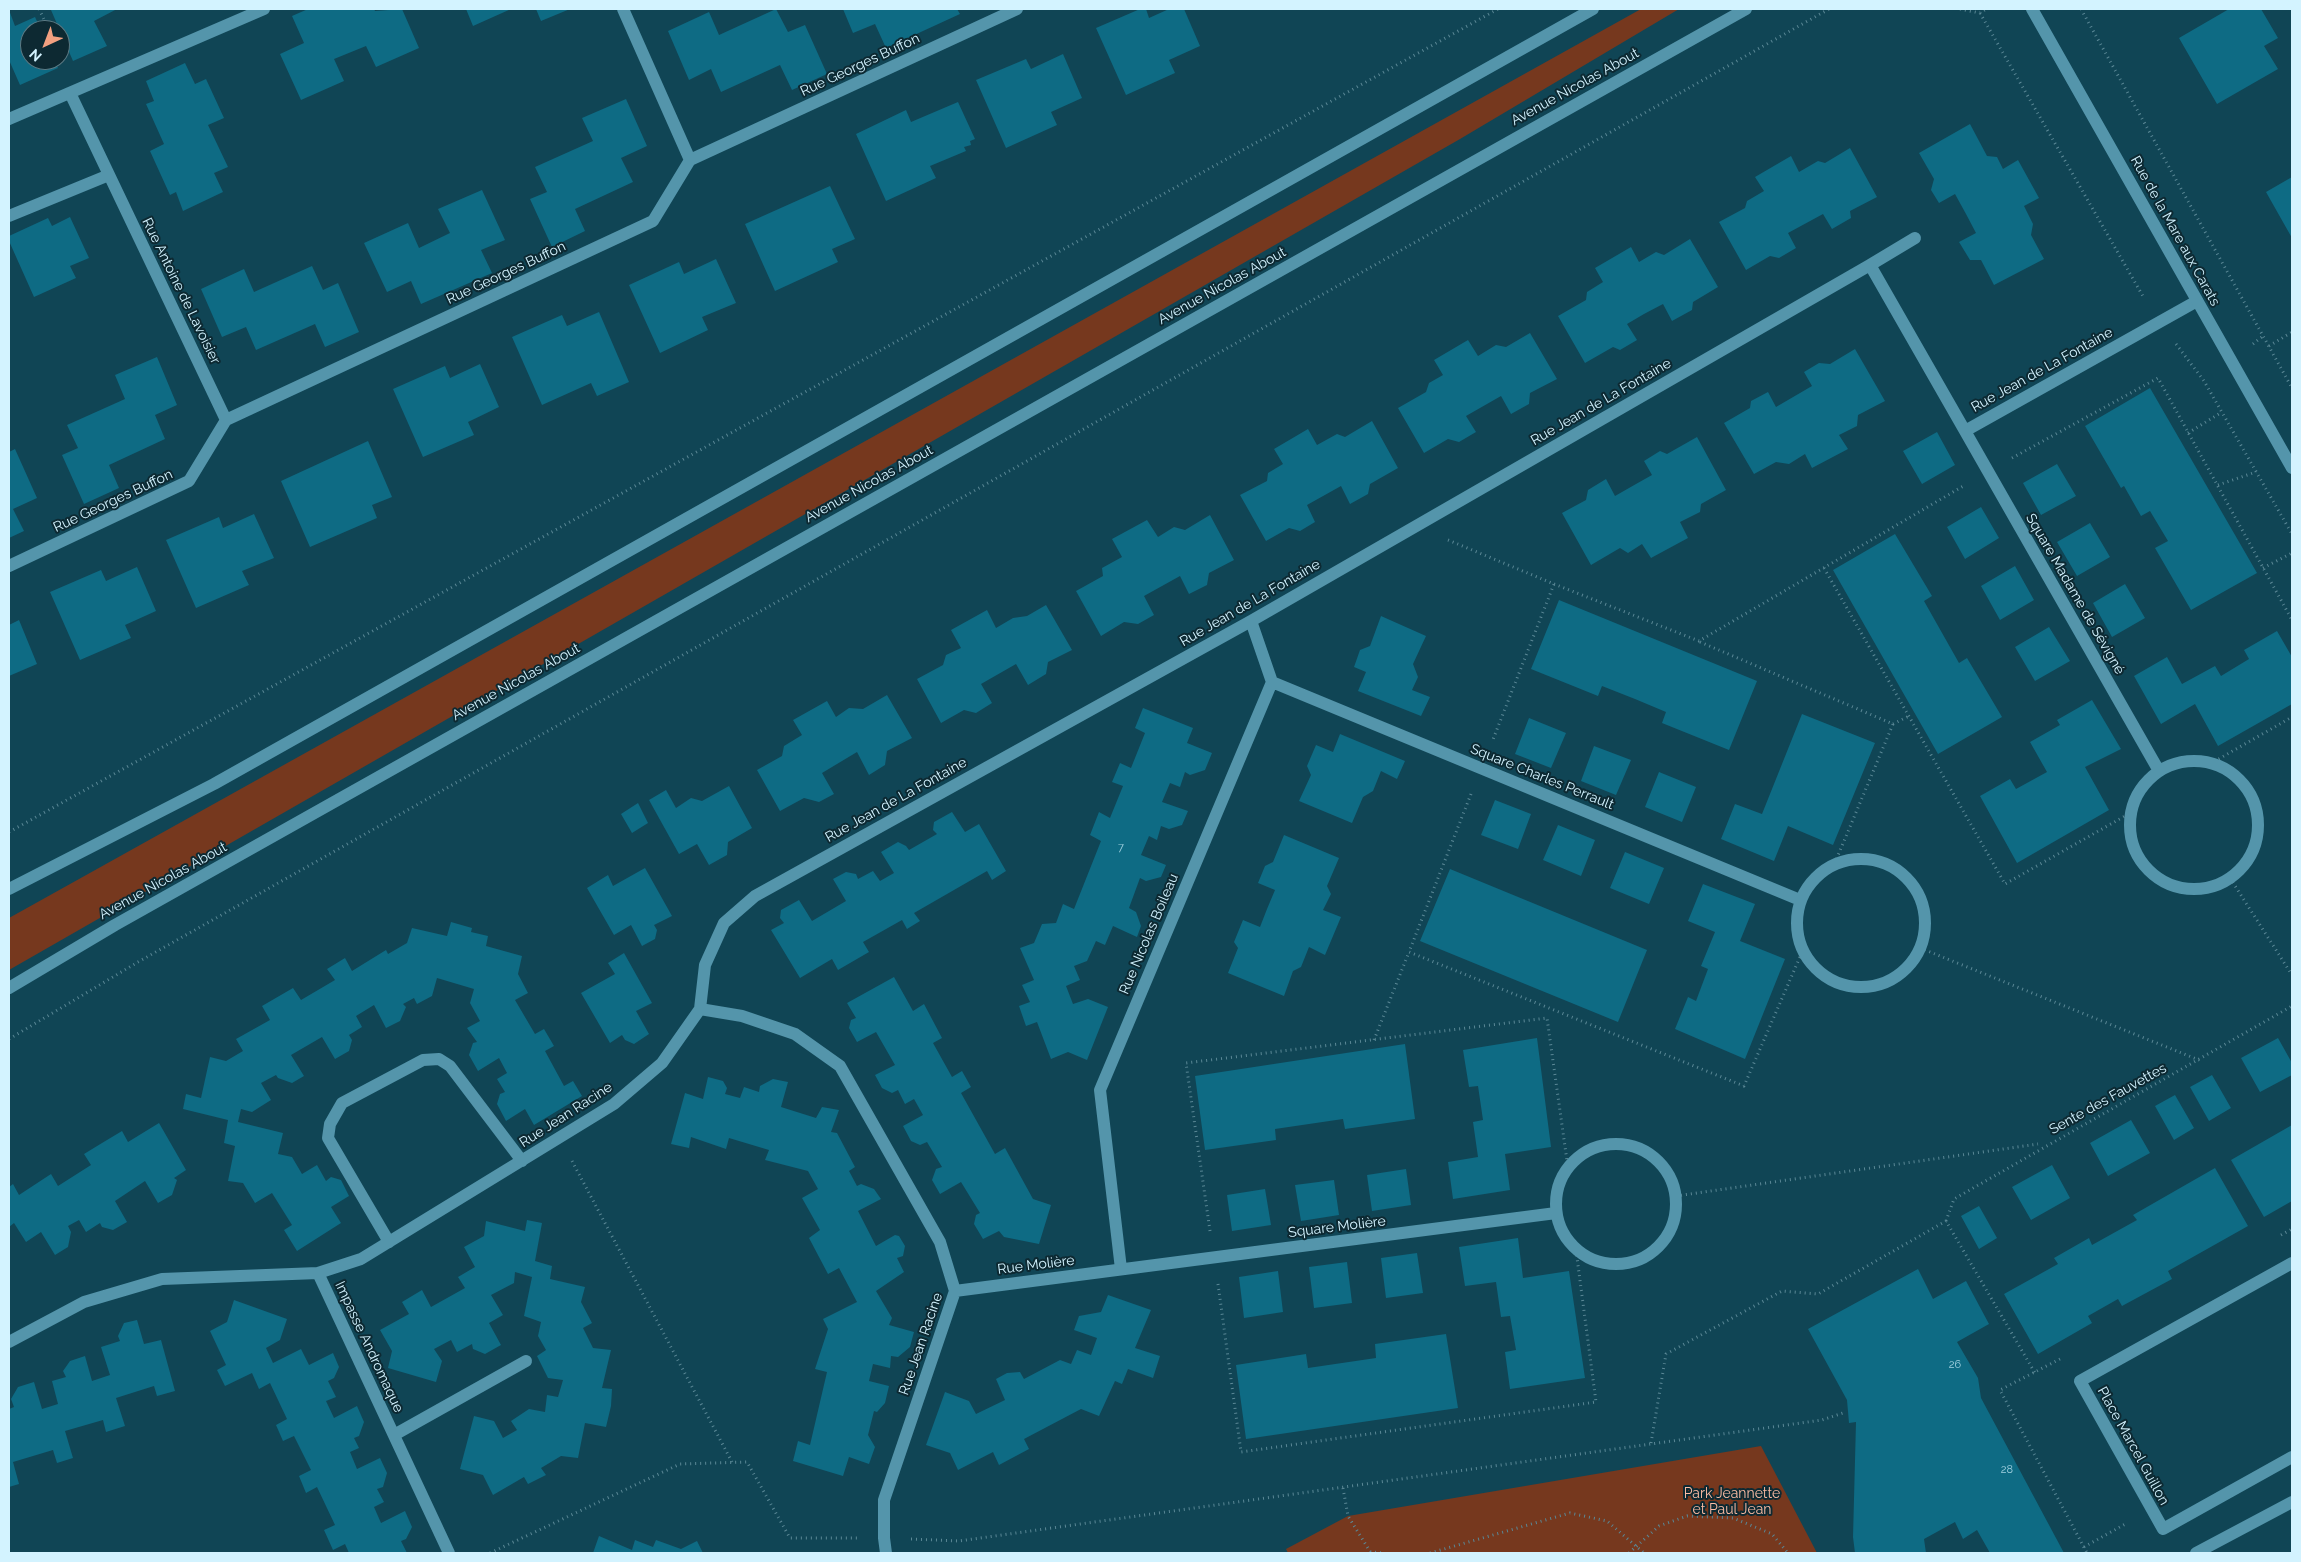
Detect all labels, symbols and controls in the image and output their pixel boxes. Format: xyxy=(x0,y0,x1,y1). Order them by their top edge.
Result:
north arrow xyxy=(20,20,70,70)
street label: Rue Georges Buffon xyxy=(798,30,922,100)
street label: Avenue Nicolas About xyxy=(1508,45,1642,129)
text: N xyxy=(26,46,45,65)
street label: Rue de la Mare aux Carats xyxy=(2127,153,2223,309)
street label: Rue Antoine de Lavoisier xyxy=(138,215,224,367)
street label: Rue Georges Buffon xyxy=(444,238,568,308)
street label: Avenue Nicolas About xyxy=(1155,244,1289,328)
street label: Rue Jean de La Fontaine xyxy=(1968,324,2116,416)
street label: Rue Jean de La Fontaine xyxy=(1528,355,1674,449)
street label: Avenue Nicolas About xyxy=(802,442,936,526)
street label: Rue Georges Buffon xyxy=(51,466,175,536)
street label: Square Madame de Sévigné xyxy=(2022,511,2128,677)
street label: Rue Jean de La Fontaine xyxy=(1177,556,1323,650)
street label: Avenue Nicolas About xyxy=(449,640,583,724)
street label: Square Charles Perrault xyxy=(1468,741,1616,813)
street label: Rue Jean de La Fontaine xyxy=(822,754,970,846)
street label: Avenue Nicolas About xyxy=(96,839,230,923)
house number: 7 xyxy=(1118,841,1124,855)
street label: Rue Nicolas Boileau xyxy=(1116,871,1182,997)
street label: Sente des Fauvettes xyxy=(2047,1060,2169,1138)
street label: Rue Jean Racine xyxy=(517,1079,615,1151)
street label: Square Molière xyxy=(1287,1213,1387,1241)
street label: Rue Molière xyxy=(996,1252,1076,1278)
street label: Impasse Andromaque xyxy=(331,1279,407,1415)
street label: Rue Jean Racine xyxy=(896,1291,946,1397)
house number: 26 xyxy=(1949,1358,1961,1372)
street label: Place Marcel Guillon xyxy=(2093,1384,2173,1508)
house number: 28 xyxy=(2001,1463,2013,1477)
park label: Park Jeannette et Paul Jean xyxy=(1684,1486,1780,1518)

